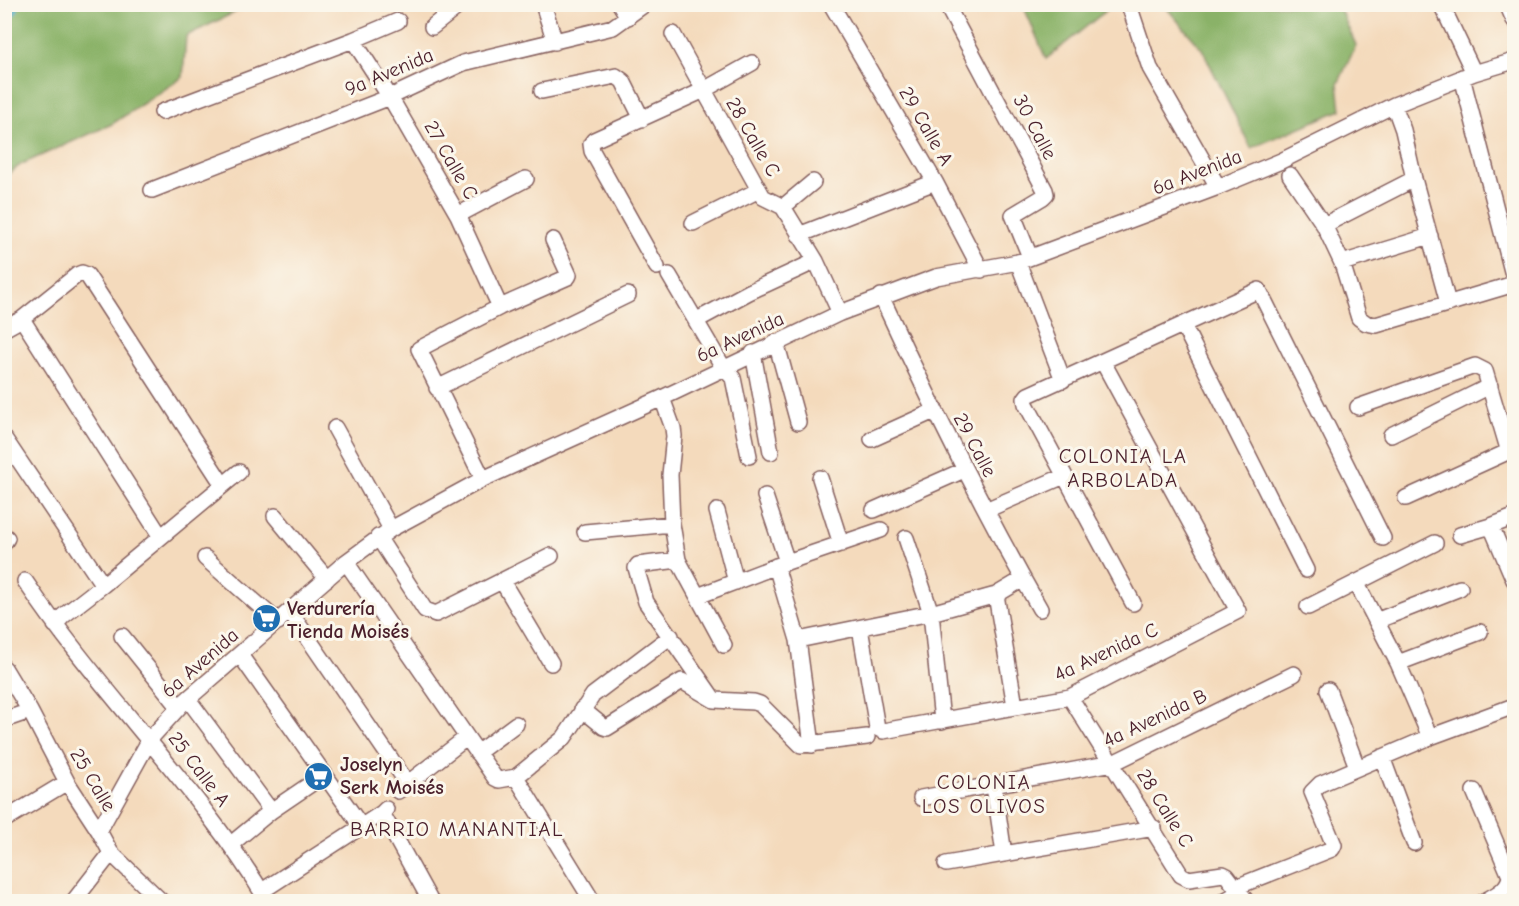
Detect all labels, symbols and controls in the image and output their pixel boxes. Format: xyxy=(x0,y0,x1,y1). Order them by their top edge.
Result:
street label: 9a Avenida xyxy=(341,43,437,101)
street label: 29 Calle A xyxy=(894,82,958,170)
street label: 30 Calle xyxy=(1008,91,1062,163)
street label: 28 Calle C xyxy=(721,93,785,181)
street label: 27 Calle C xyxy=(419,117,483,203)
street label: 6a Avenida xyxy=(1149,144,1245,200)
street label: 6a Avenida xyxy=(693,307,787,367)
street label: 29 Calle xyxy=(949,409,1001,481)
district label: COLONIA LA ARBOLADA xyxy=(1059,444,1187,492)
place label: Verdurería Tienda Moisés xyxy=(287,597,409,643)
supermarket icon: Verdurería Tienda Moisés xyxy=(250,603,282,635)
street label: 4a Avenida C xyxy=(1050,618,1162,686)
street label: 6a Avenida xyxy=(157,623,243,703)
street label: 4a Avenida B xyxy=(1099,684,1211,752)
street label: 25 Calle A xyxy=(163,727,235,811)
street label: 25 Calle xyxy=(65,744,121,816)
place label: Joselyn Serk Moisés xyxy=(340,753,444,799)
supermarket icon: Joselyn Serk Moisés xyxy=(303,760,335,792)
street label: 28 Calle C xyxy=(1132,765,1198,851)
district label: COLONIA LOS OLIVOS xyxy=(922,770,1046,818)
district label: BARRIO MANANTIAL xyxy=(350,817,564,841)

